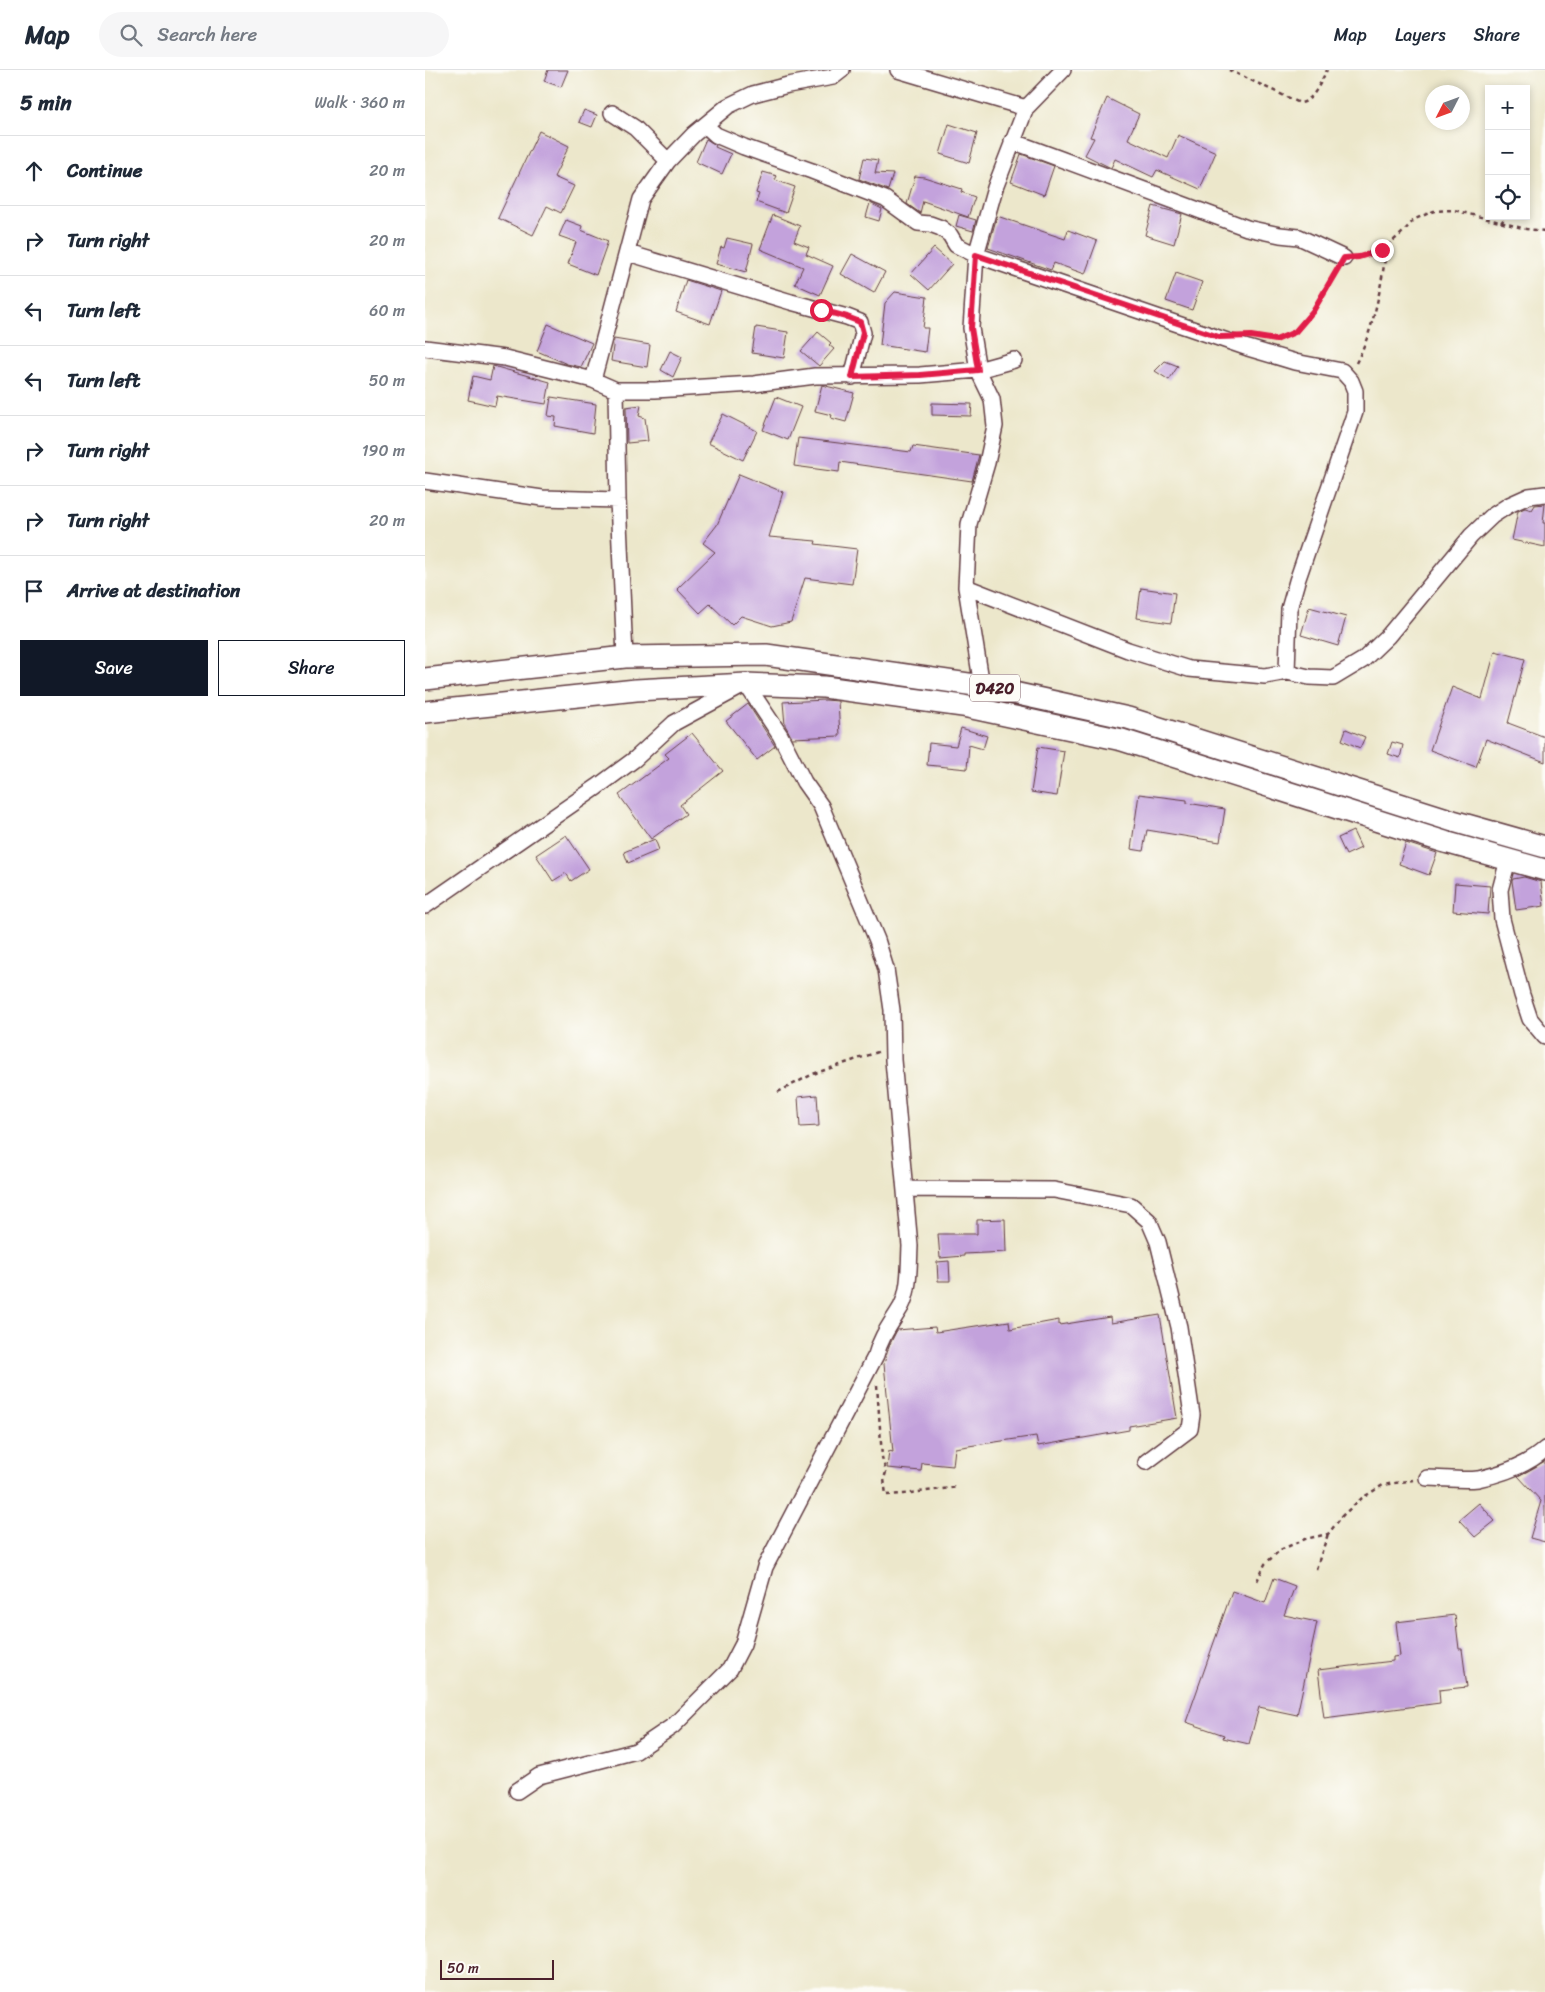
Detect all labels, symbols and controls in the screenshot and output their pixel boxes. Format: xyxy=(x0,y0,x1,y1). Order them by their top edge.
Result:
search box xyxy=(99,12,449,57)
text: Map xyxy=(25,14,69,56)
text: Search here xyxy=(157,18,257,51)
text: Map xyxy=(1334,19,1367,51)
text: Layers xyxy=(1395,19,1446,51)
text: Share xyxy=(1474,19,1520,51)
icon: search xyxy=(117,21,145,49)
text: 5 min xyxy=(20,84,72,122)
north arrow xyxy=(1425,85,1470,130)
map controls xyxy=(1485,85,1530,220)
button: + xyxy=(1485,85,1530,130)
text: Walk · 360 m xyxy=(315,88,405,117)
button: − xyxy=(1485,130,1530,175)
text: Continue xyxy=(67,154,143,187)
text: 20 m xyxy=(369,156,405,185)
icon: ahead xyxy=(20,157,48,185)
button: locate xyxy=(1485,175,1530,220)
text: Turn right xyxy=(67,224,149,257)
text: 20 m xyxy=(369,226,405,255)
icon: right xyxy=(20,227,48,255)
route end xyxy=(1371,239,1394,262)
text: Turn left xyxy=(67,294,140,327)
text: 60 m xyxy=(369,296,405,325)
icon: left xyxy=(20,297,48,325)
route start xyxy=(810,299,833,322)
text: Turn left xyxy=(67,364,140,397)
text: 50 m xyxy=(369,366,405,395)
icon: left xyxy=(20,367,48,395)
text: Turn right xyxy=(67,434,149,467)
text: 190 m xyxy=(362,436,405,465)
icon: right xyxy=(20,437,48,465)
text: Turn right xyxy=(67,504,149,537)
text: 20 m xyxy=(369,506,405,535)
icon: right xyxy=(20,507,48,535)
text: Arrive at destination xyxy=(67,574,240,607)
icon: arrive xyxy=(20,577,48,605)
button: Save xyxy=(20,640,208,696)
button: Share xyxy=(218,640,405,696)
road number: D420 xyxy=(970,674,1020,702)
text: 50 m xyxy=(447,1956,479,1981)
scale bar xyxy=(440,1957,554,1980)

